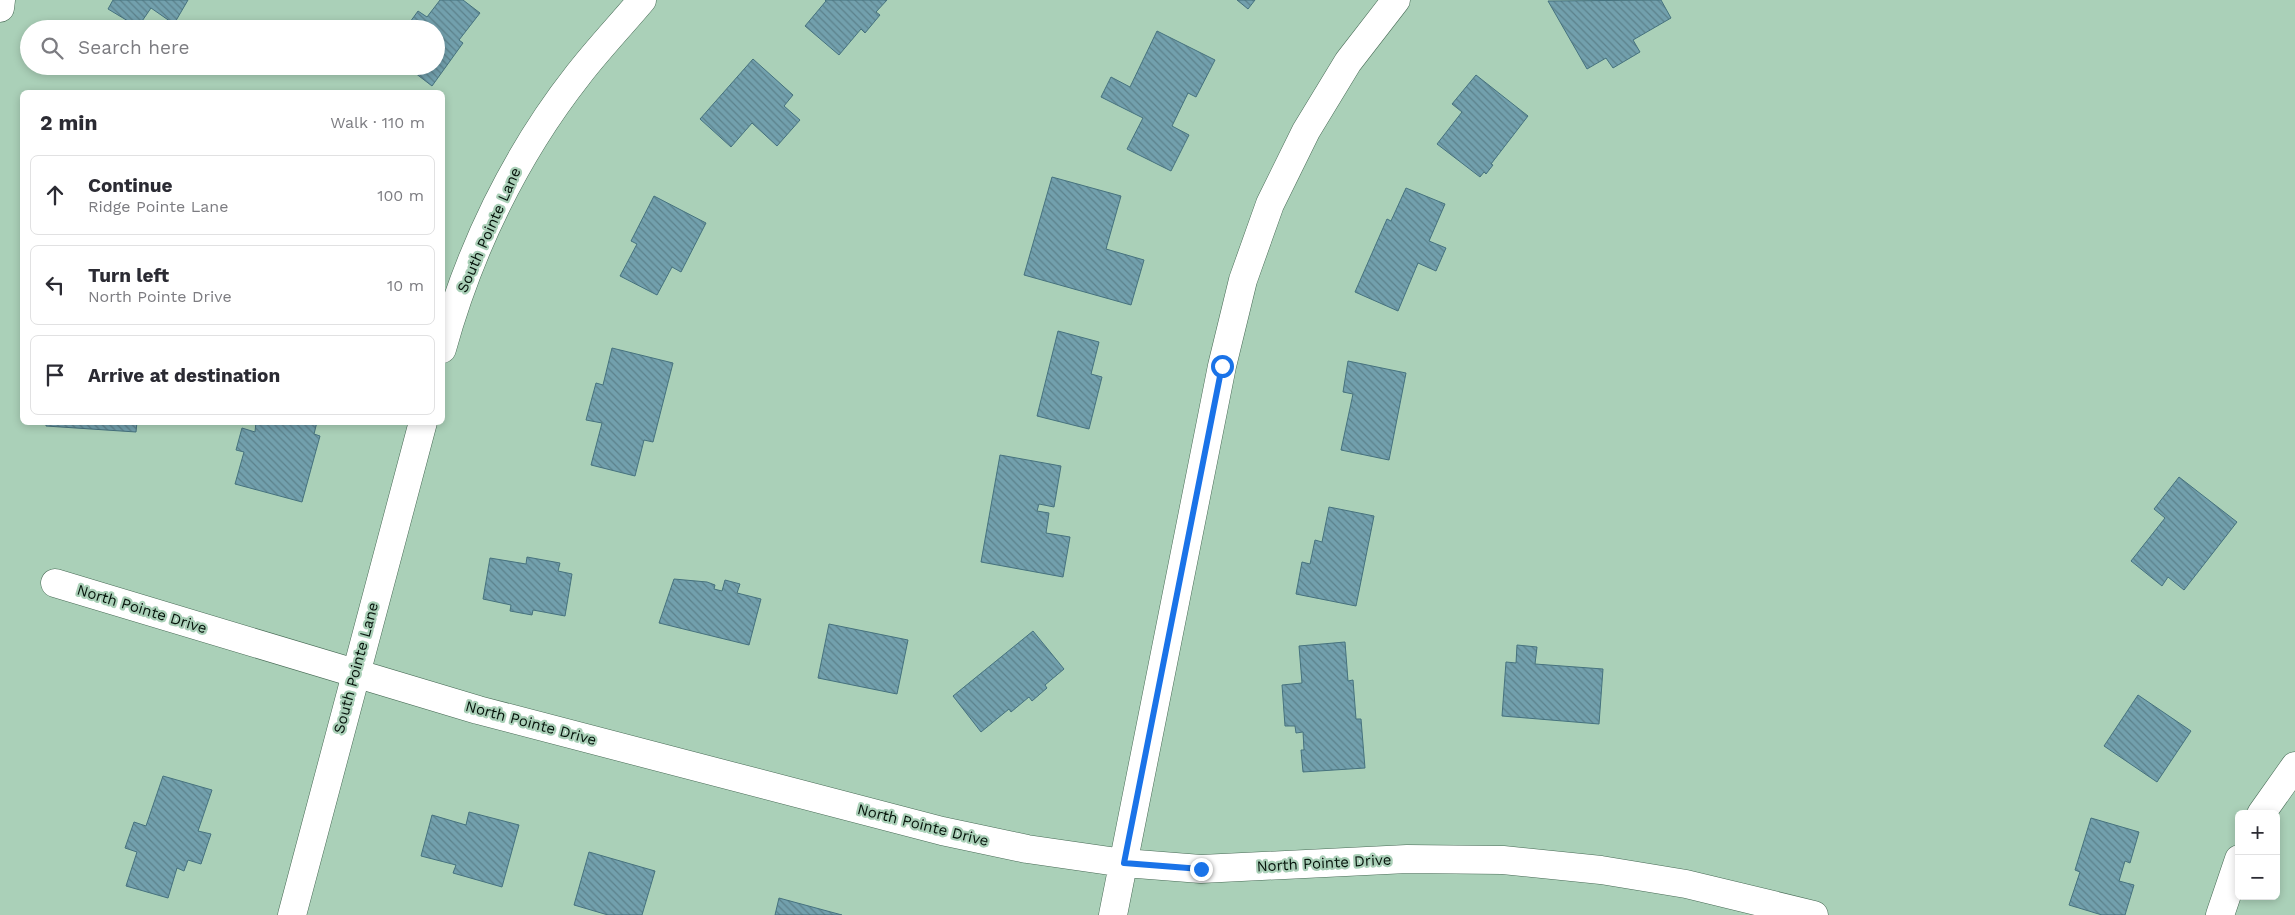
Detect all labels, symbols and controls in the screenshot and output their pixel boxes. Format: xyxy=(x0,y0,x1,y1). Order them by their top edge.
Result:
search box xyxy=(20,20,445,75)
icon: search xyxy=(38,34,66,62)
text: Search here xyxy=(78,36,189,59)
text: 2 min xyxy=(40,110,97,135)
text: Walk · 110 m xyxy=(330,113,425,132)
street label: South Pointe Lane xyxy=(453,165,525,295)
text: Continue xyxy=(88,174,172,197)
icon: ahead xyxy=(41,181,69,209)
text: 100 m xyxy=(377,186,424,205)
text: Ridge Pointe Lane xyxy=(88,197,228,216)
text: Turn left xyxy=(88,264,169,287)
icon: left xyxy=(41,271,69,299)
text: 10 m xyxy=(387,276,424,295)
text: North Pointe Drive xyxy=(88,287,232,306)
route start xyxy=(1211,355,1234,378)
icon: arrive xyxy=(41,361,69,389)
text: Arrive at destination xyxy=(88,364,280,387)
street label: North Pointe Drive xyxy=(75,581,209,637)
street label: South Pointe Lane xyxy=(330,600,382,736)
street label: North Pointe Drive xyxy=(464,697,598,749)
street label: North Pointe Drive xyxy=(855,800,991,850)
map controls xyxy=(2235,810,2280,900)
button: + xyxy=(2235,810,2280,855)
street label: North Pointe Drive xyxy=(1256,850,1392,876)
button: − xyxy=(2235,855,2280,900)
route end xyxy=(1190,858,1213,881)

